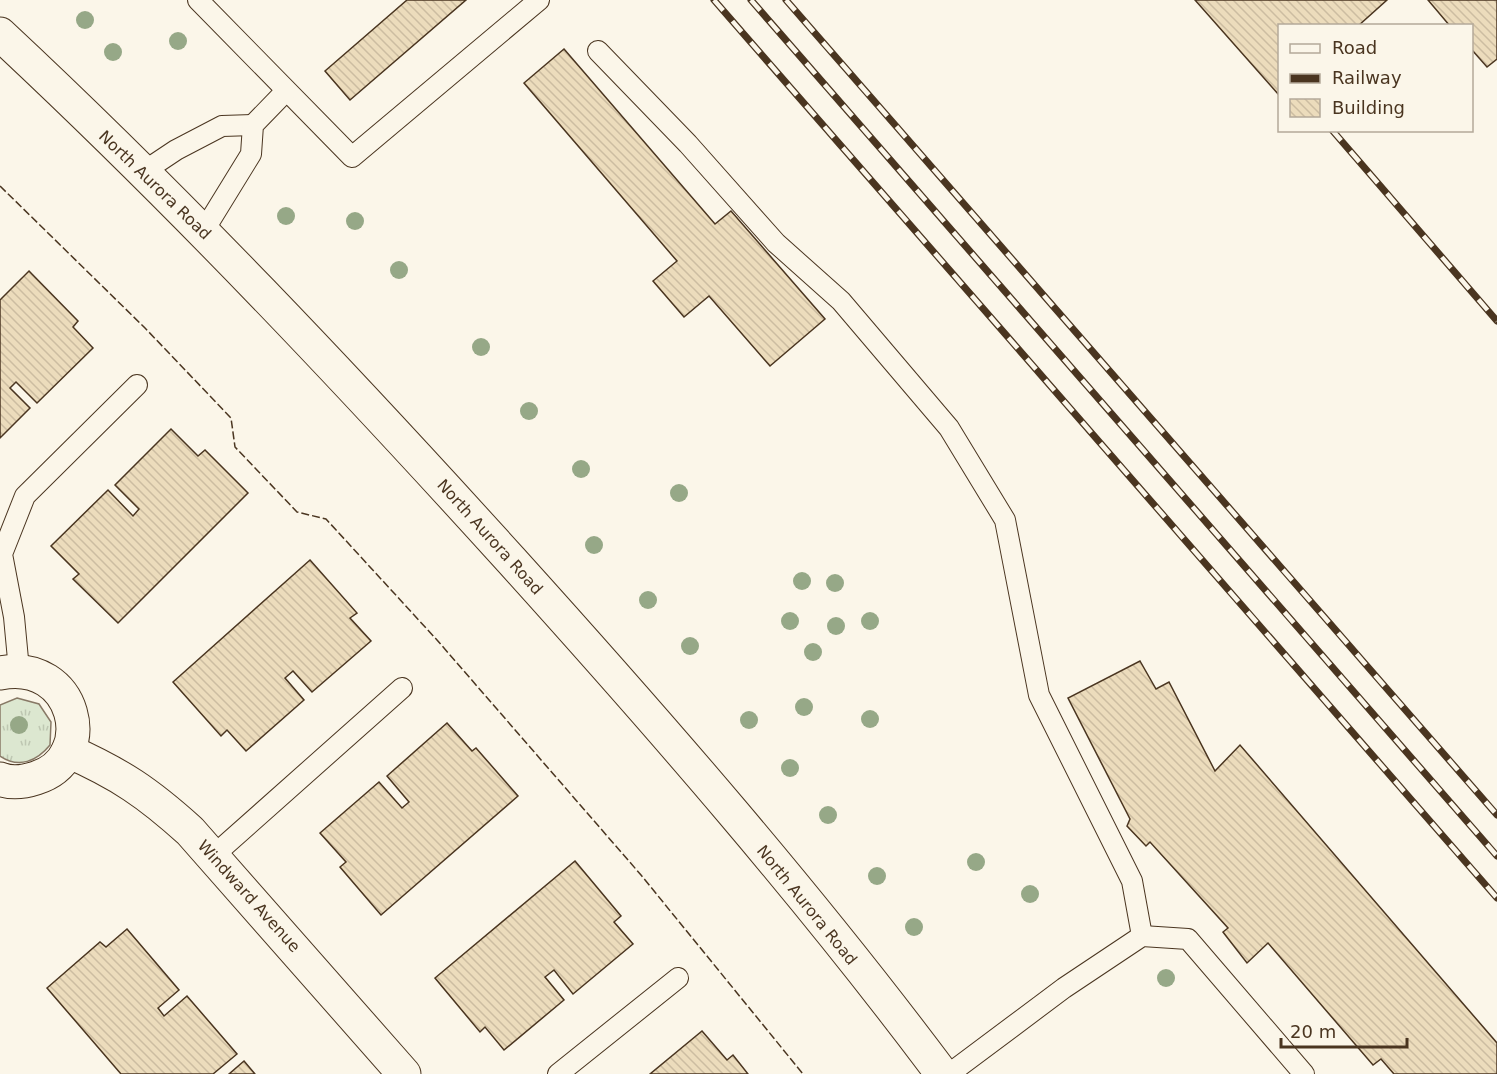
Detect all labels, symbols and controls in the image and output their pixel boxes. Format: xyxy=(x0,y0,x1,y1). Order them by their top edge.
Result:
legend xyxy=(1278,24,1473,132)
text: Road xyxy=(1332,37,1377,58)
text: Railway xyxy=(1332,67,1402,88)
text: Building xyxy=(1332,97,1405,118)
street label: North Aurora Road xyxy=(95,127,215,243)
street label: North Aurora Road xyxy=(433,475,547,599)
street label: Windward Avenue xyxy=(194,836,304,956)
street label: North Aurora Road xyxy=(753,841,861,969)
scale bar xyxy=(1281,1011,1407,1049)
text: 20 m xyxy=(1290,1021,1336,1042)

